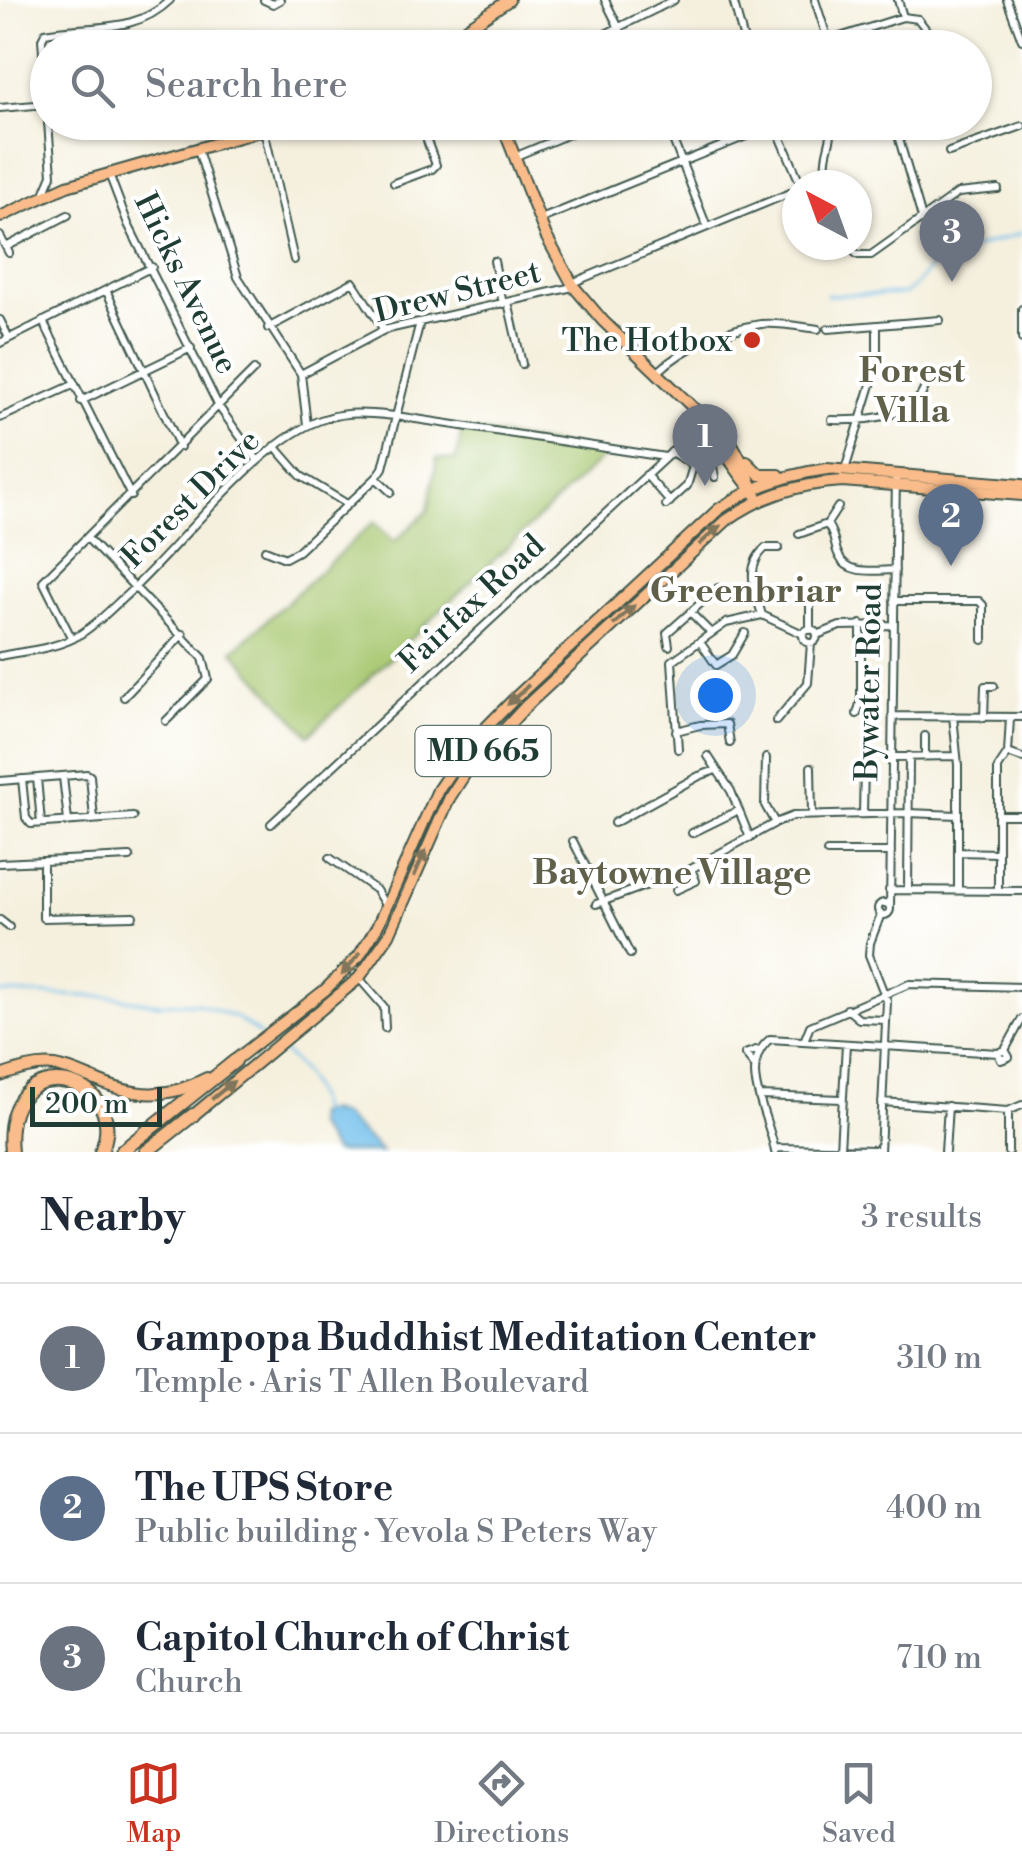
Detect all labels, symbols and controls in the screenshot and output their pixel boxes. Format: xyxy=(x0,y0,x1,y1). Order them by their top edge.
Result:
search box xyxy=(30,30,992,140)
icon: search xyxy=(65,58,120,113)
text: Search here xyxy=(145,62,348,109)
north arrow xyxy=(782,170,872,260)
street label: Hicks Avenue xyxy=(125,186,247,380)
pin: 3 xyxy=(920,200,984,282)
street label: Drew Street xyxy=(370,252,545,332)
place label: The Hotbox xyxy=(561,321,733,361)
marker: The Hotbox xyxy=(741,329,763,351)
district label: Forest Villa xyxy=(859,350,966,433)
pin: 1 xyxy=(672,404,738,486)
street label: Forest Drive xyxy=(113,421,269,577)
pin: 2 xyxy=(918,484,984,566)
one-way arrow xyxy=(697,525,722,547)
street label: Fairfax Road xyxy=(390,526,553,681)
district label: Greenbriar xyxy=(650,570,842,613)
street label: Bywater Road xyxy=(847,583,891,782)
one-way arrow xyxy=(612,604,636,627)
your location xyxy=(690,670,741,721)
one-way arrow xyxy=(506,683,530,706)
road number: MD 665 xyxy=(416,726,550,776)
one-way arrow xyxy=(412,848,428,878)
district label: Baytowne Village xyxy=(532,852,812,895)
one-way arrow xyxy=(340,951,362,976)
one-way arrow xyxy=(210,1080,236,1101)
scale bar xyxy=(30,1082,162,1126)
text: 200 m xyxy=(45,1087,128,1122)
text: Nearby xyxy=(40,1191,185,1244)
text: 3 results xyxy=(861,1197,982,1237)
text: Gampopa Buddhist Meditation Center xyxy=(135,1315,817,1362)
text: 1 xyxy=(65,1338,80,1378)
text: 310 m xyxy=(896,1338,982,1378)
text: Temple · Aris T Allen Boulevard xyxy=(135,1362,589,1402)
text: The UPS Store xyxy=(135,1465,393,1512)
text: 2 xyxy=(62,1488,83,1528)
text: 400 m xyxy=(886,1488,982,1528)
text: Public building · Yevola S Peters Way xyxy=(135,1512,657,1552)
text: Capitol Church of Christ xyxy=(135,1615,569,1662)
text: 3 xyxy=(63,1638,82,1678)
text: 710 m xyxy=(896,1638,982,1678)
text: Church xyxy=(135,1662,243,1702)
tab: Map xyxy=(126,1756,181,1851)
tab: Directions xyxy=(434,1756,569,1851)
tab: Saved xyxy=(822,1756,896,1851)

